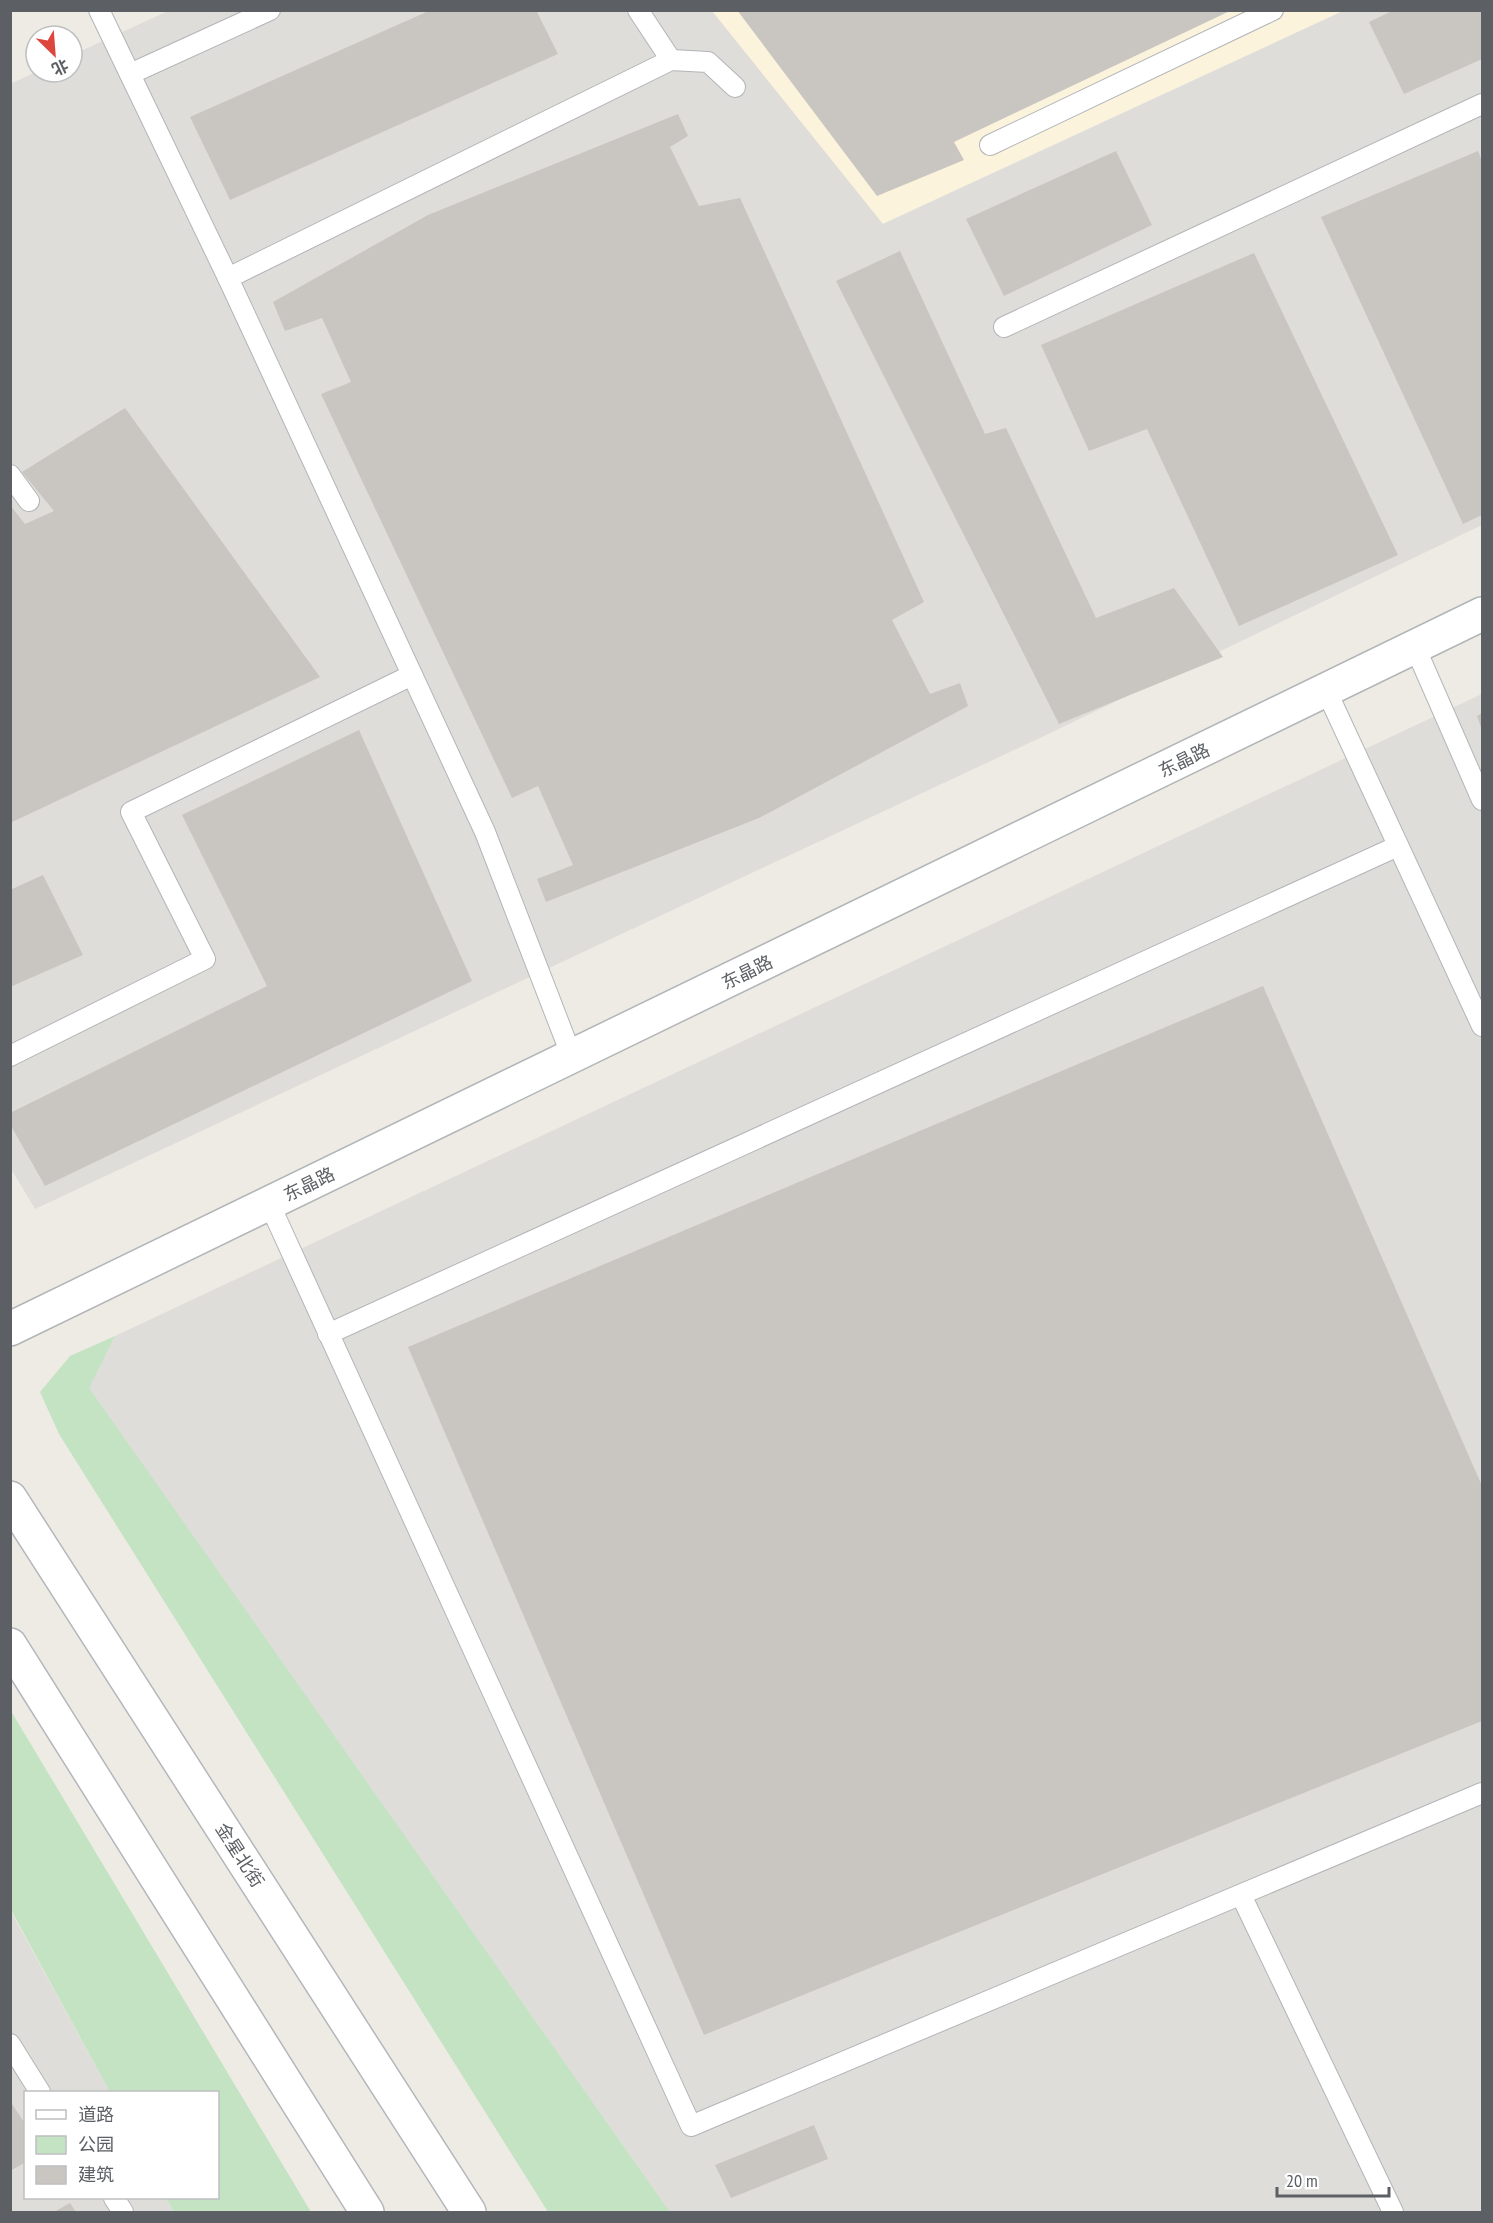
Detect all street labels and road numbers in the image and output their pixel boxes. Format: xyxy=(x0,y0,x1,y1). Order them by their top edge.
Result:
street label: 东晶路 xyxy=(1155,738,1213,782)
street label: 东晶路 xyxy=(718,950,776,994)
street label: 东晶路 xyxy=(280,1162,338,1206)
street label: 金星北街 xyxy=(211,1819,269,1891)

